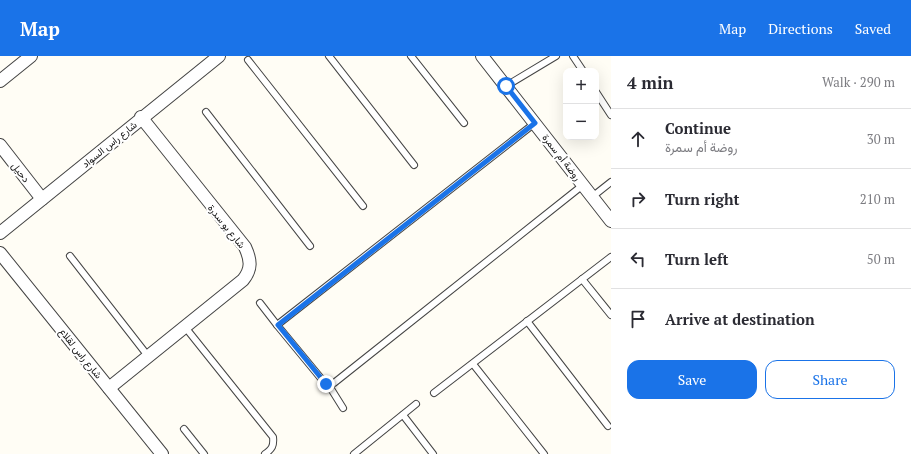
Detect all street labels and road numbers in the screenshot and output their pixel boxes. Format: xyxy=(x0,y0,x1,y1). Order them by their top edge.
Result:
street label: شارع راس السواد xyxy=(79,118,140,171)
street label: روضة أم سمرة xyxy=(539,131,584,183)
street label: دحيل xyxy=(9,160,33,185)
street label: شارع بو سدرة xyxy=(205,202,248,251)
street label: شارع راس لقلاع xyxy=(56,325,105,381)

